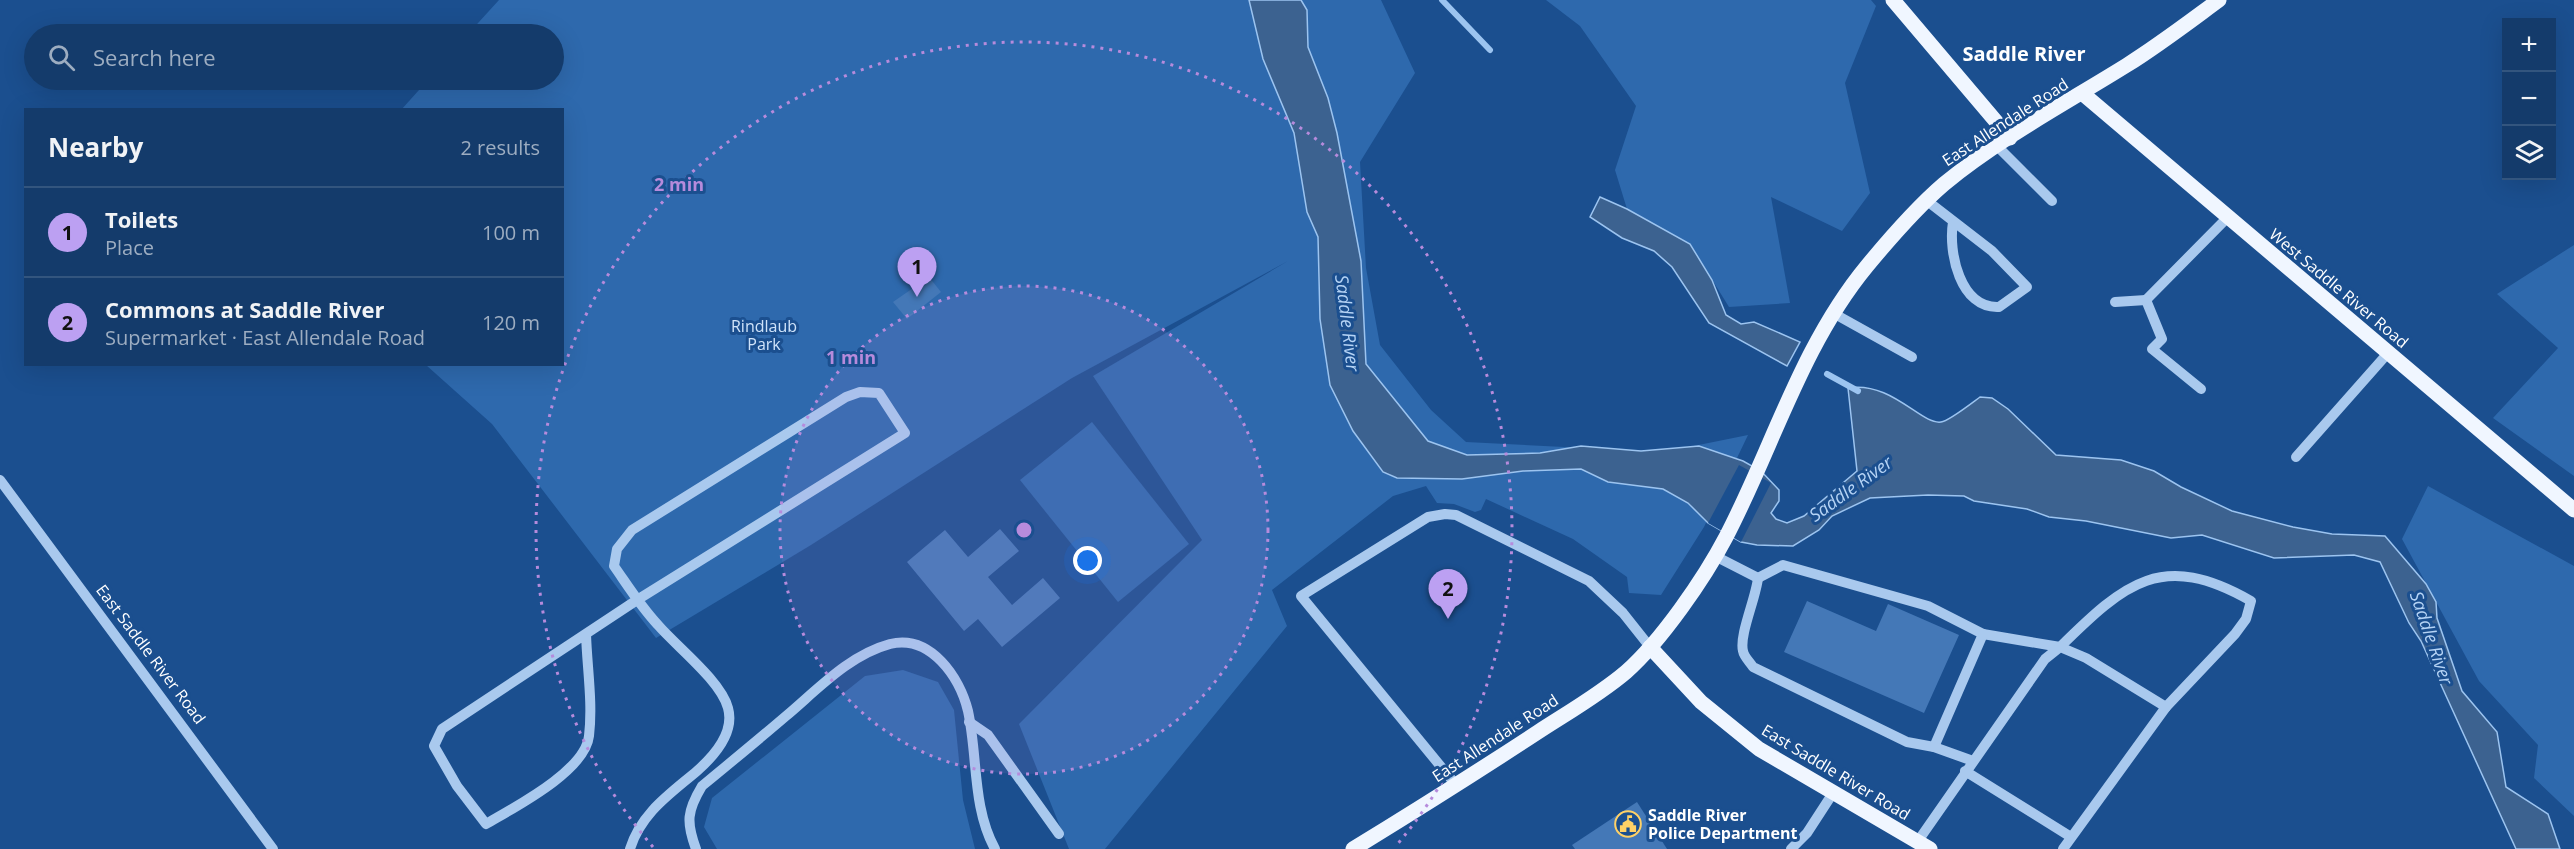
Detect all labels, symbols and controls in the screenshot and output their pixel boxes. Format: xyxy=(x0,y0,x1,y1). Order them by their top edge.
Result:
map controls xyxy=(2502,18,2556,180)
button: + xyxy=(2502,18,2556,72)
search box xyxy=(24,24,564,90)
district label: Saddle River xyxy=(1962,40,2086,67)
icon: search xyxy=(45,41,78,74)
text: Search here xyxy=(93,42,216,72)
button: − xyxy=(2502,72,2556,126)
street label: East Allendale Road xyxy=(1938,73,2072,171)
button: layers xyxy=(2502,126,2556,180)
text: Nearby xyxy=(48,129,143,165)
text: 2 results xyxy=(460,134,540,161)
text: 2 min xyxy=(654,172,704,196)
text: Toilets xyxy=(105,204,178,234)
text: 1 xyxy=(62,219,73,246)
text: 100 m xyxy=(482,219,540,246)
street label: West Saddle River Road xyxy=(2265,223,2413,353)
text: Place xyxy=(105,234,154,261)
pin: 1 xyxy=(898,248,936,297)
water label: Saddle River xyxy=(1330,273,1366,374)
text: Commons at Saddle River xyxy=(105,294,385,324)
text: 2 xyxy=(62,309,73,336)
text: 120 m xyxy=(482,309,540,336)
park label: Rindlaub Park xyxy=(731,315,797,355)
text: Supermarket · East Allendale Road xyxy=(105,324,425,351)
text: 1 min xyxy=(826,345,876,369)
water label: Saddle River xyxy=(1804,449,1898,527)
centre of rings xyxy=(1014,520,1034,540)
your location xyxy=(1073,546,1102,575)
pin: 2 xyxy=(1428,570,1468,619)
street label: East Saddle River Road xyxy=(91,580,211,728)
water label: Saddle River xyxy=(2405,588,2459,688)
street label: East Allendale Road xyxy=(1428,689,1562,787)
street label: East Saddle River Road xyxy=(1758,719,1914,825)
place label: Saddle River Police Department xyxy=(1648,804,1798,844)
public building icon: Saddle River Police Department xyxy=(1613,809,1643,839)

